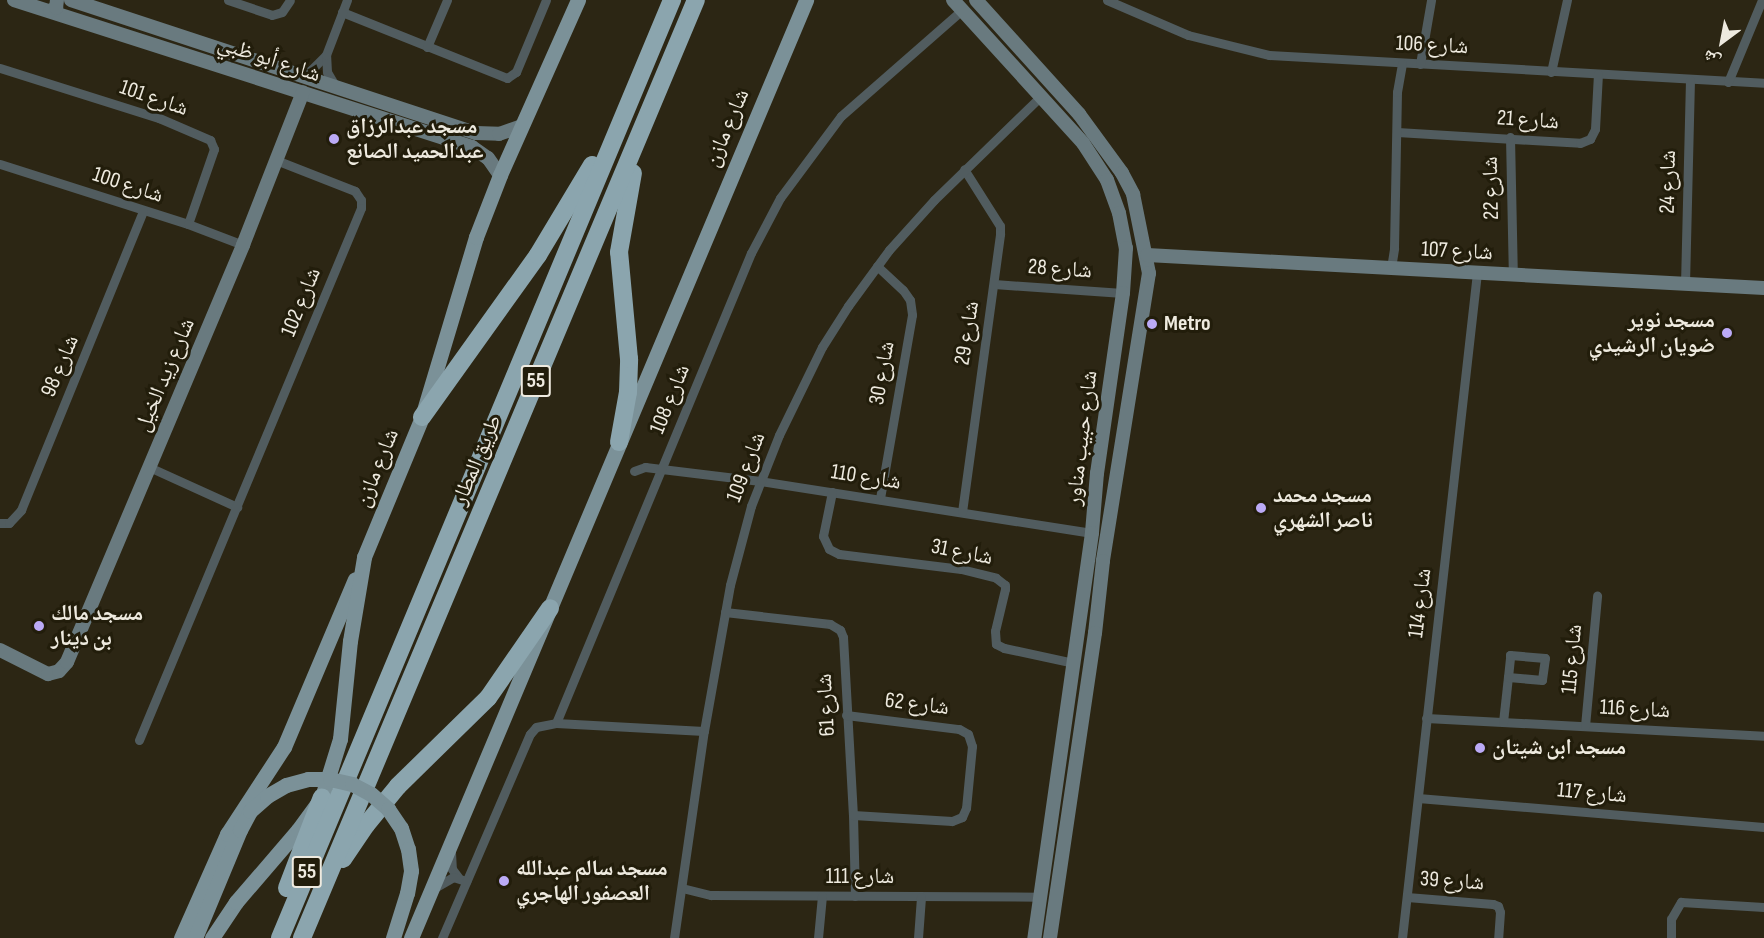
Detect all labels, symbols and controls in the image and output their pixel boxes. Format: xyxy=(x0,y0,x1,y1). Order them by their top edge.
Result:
north arrow xyxy=(1692,12,1752,72)
street label: شارع أبو ظبي xyxy=(214,30,324,88)
street label: شارع 106 xyxy=(1395,30,1469,60)
text: ش xyxy=(1700,45,1724,70)
street label: شارع 101 xyxy=(116,74,192,122)
street label: شارع مازن xyxy=(699,85,755,171)
street label: شارع 21 xyxy=(1496,105,1560,135)
place label: مسجد عبدالرزاق عبدالحميد الصانع xyxy=(346,113,484,164)
marker: مسجد عبدالرزاق عبدالحميد الصانع xyxy=(327,132,341,146)
street label: شارع 24 xyxy=(1654,150,1682,214)
street label: شارع 22 xyxy=(1477,156,1505,220)
street label: شارع 100 xyxy=(89,161,167,209)
street label: شارع 107 xyxy=(1421,236,1493,266)
street label: شارع 28 xyxy=(1027,254,1093,284)
street label: شارع 102 xyxy=(275,264,327,340)
street label: شارع 29 xyxy=(949,299,985,367)
place label: مسجد نوير ضويان الرشيدي xyxy=(1588,307,1715,358)
place label: Metro xyxy=(1164,311,1211,337)
street label: شارع زيد الخيل xyxy=(129,314,201,436)
marker: Metro xyxy=(1145,317,1159,331)
marker: مسجد نوير ضويان الرشيدي xyxy=(1720,326,1734,340)
street label: شارع 98 xyxy=(35,331,85,401)
street label: شارع 30 xyxy=(863,339,901,407)
street label: شارع 108 xyxy=(644,360,696,438)
road number: 55 xyxy=(520,363,552,399)
street label: شارع حبيب مناور xyxy=(1061,369,1103,507)
street label: طريق المطار xyxy=(446,411,508,509)
street label: شارع مازن xyxy=(349,425,405,511)
street label: شارع 109 xyxy=(721,428,771,506)
street label: شارع 110 xyxy=(829,458,903,496)
place label: مسجد محمد ناصر الشهري xyxy=(1273,482,1373,534)
marker: مسجد محمد ناصر الشهري xyxy=(1254,501,1268,515)
street label: شارع 31 xyxy=(929,533,995,571)
street label: شارع 114 xyxy=(1403,567,1437,639)
place label: مسجد مالك بن دينار xyxy=(51,600,143,652)
marker: مسجد مالك بن دينار xyxy=(32,619,46,633)
street label: شارع 115 xyxy=(1556,623,1588,695)
street label: شارع 61 xyxy=(811,673,841,737)
street label: شارع 62 xyxy=(884,687,950,721)
street label: شارع 116 xyxy=(1599,694,1671,724)
place label: مسجد ابن شيتان xyxy=(1492,735,1626,761)
marker: مسجد ابن شيتان xyxy=(1473,741,1487,755)
street label: شارع 117 xyxy=(1556,777,1628,809)
road number: 55 xyxy=(290,854,324,890)
place label: مسجد سالم عبدالله العصفور الهاجري xyxy=(516,855,668,906)
street label: شارع 111 xyxy=(826,864,894,890)
street label: شارع 39 xyxy=(1419,866,1485,896)
marker: مسجد سالم عبدالله العصفور الهاجري xyxy=(497,874,511,888)

